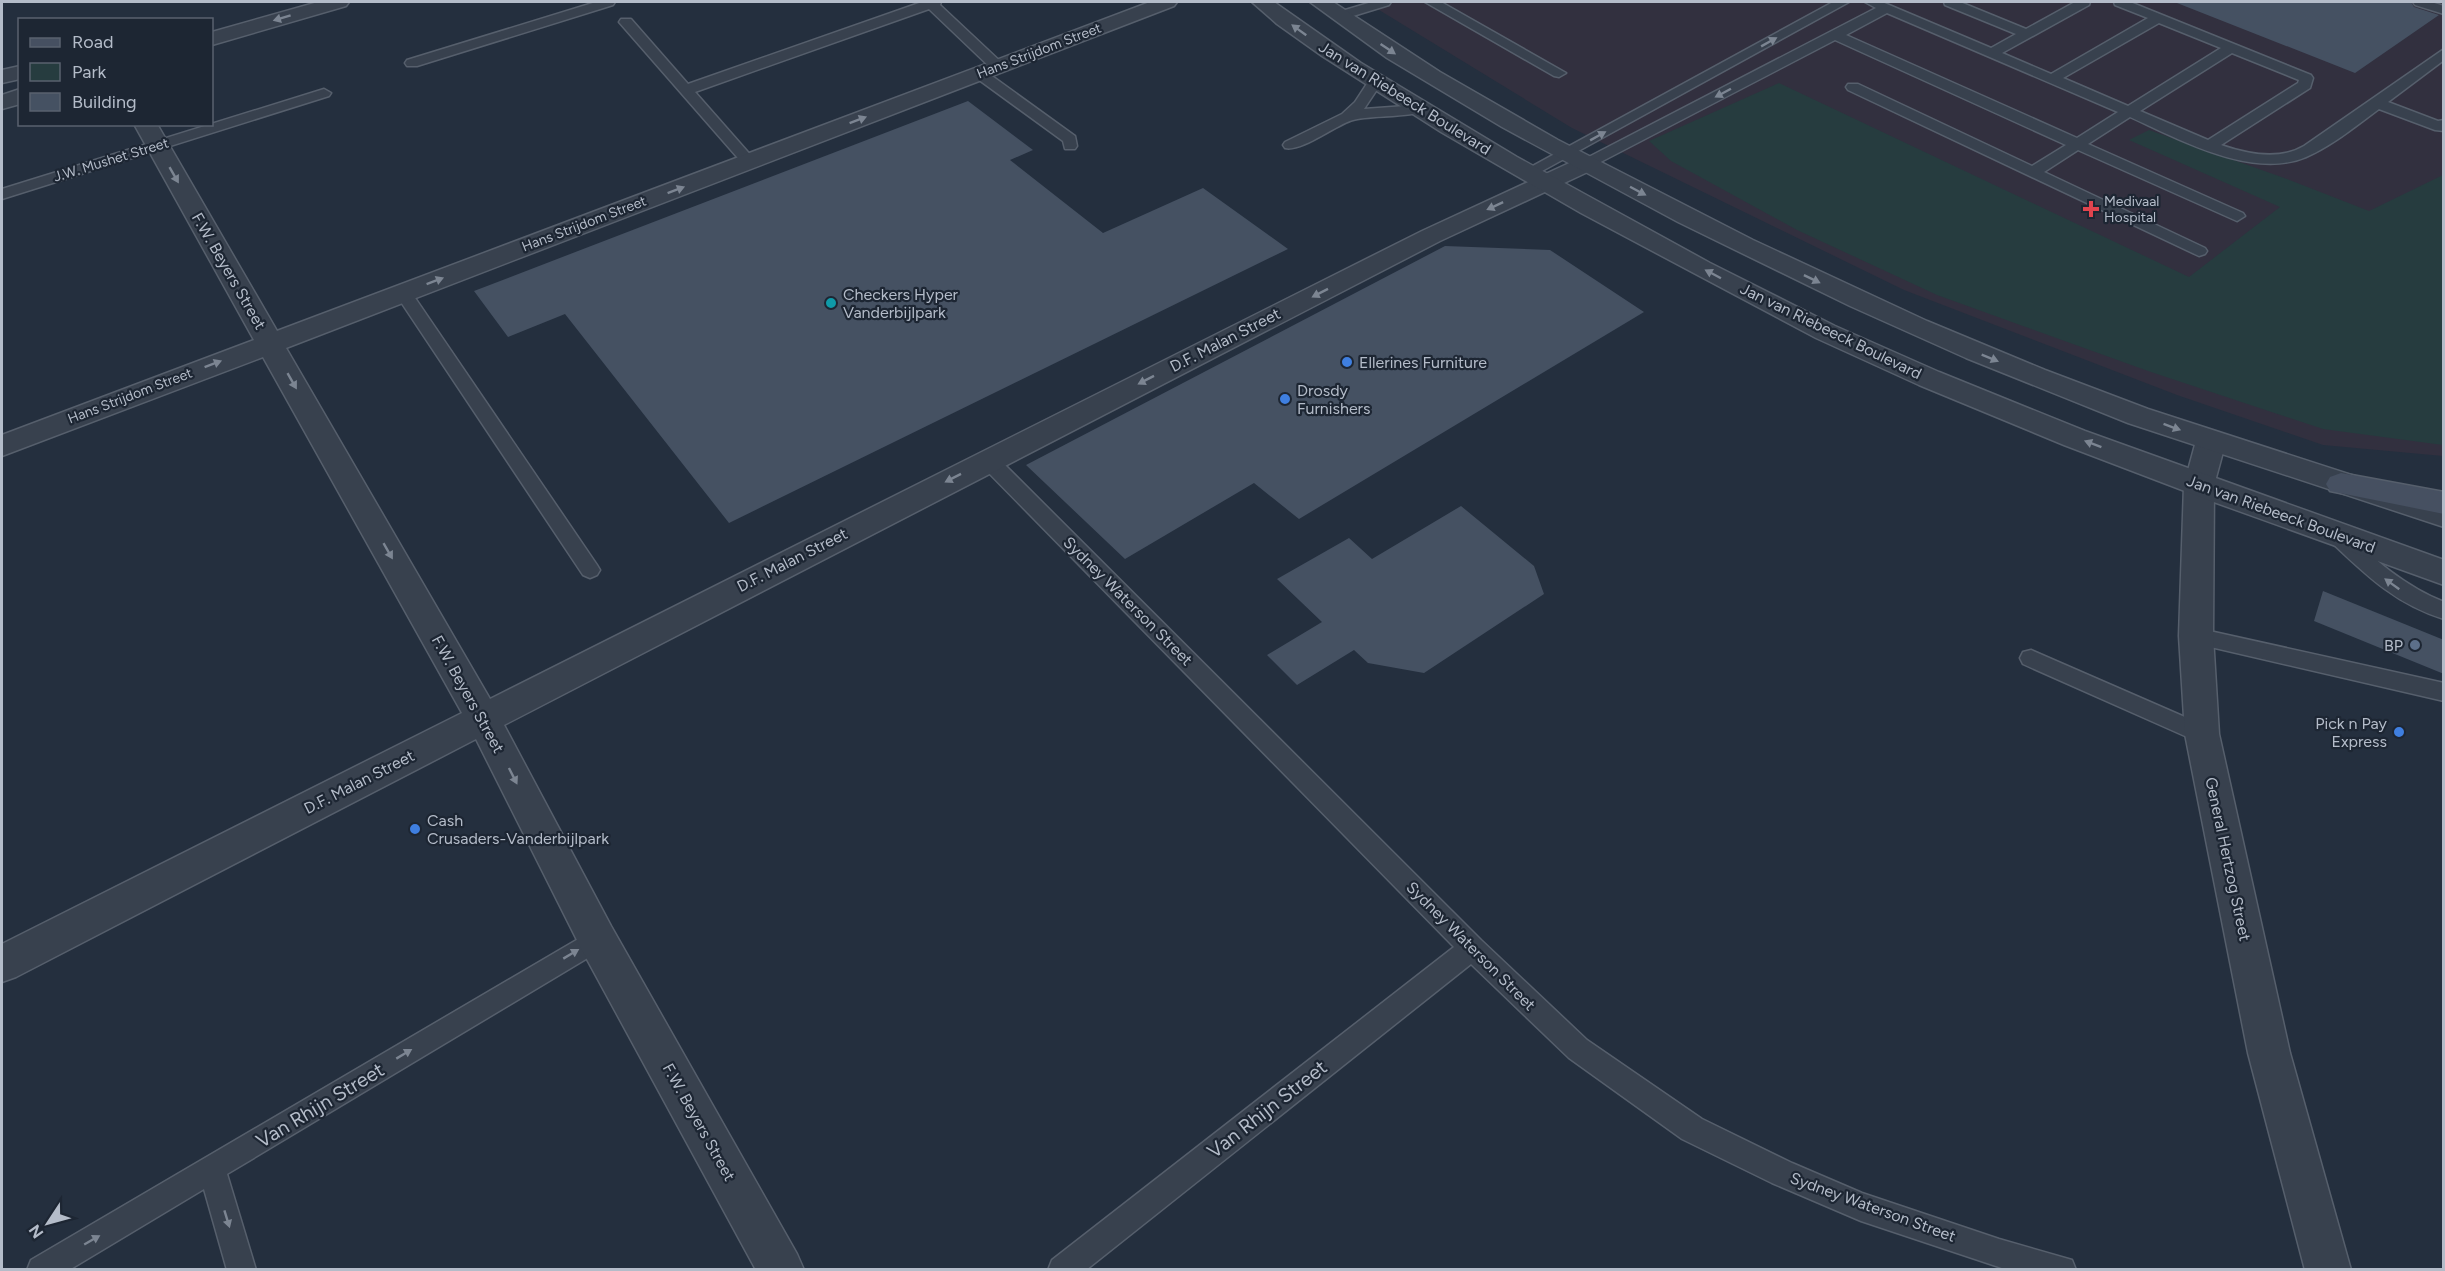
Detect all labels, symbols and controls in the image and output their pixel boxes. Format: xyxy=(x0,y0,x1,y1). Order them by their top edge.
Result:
one-way arrow xyxy=(273,14,291,23)
legend xyxy=(18,18,213,126)
street label: Hans Strijdom Street xyxy=(974,19,1104,83)
one-way arrow xyxy=(1291,23,1307,36)
text: Road xyxy=(72,31,113,53)
street label: Jan van Riebeeck Boulevard xyxy=(1315,37,1495,159)
one-way arrow xyxy=(1760,37,1777,47)
one-way arrow xyxy=(1380,43,1396,54)
text: Park xyxy=(72,61,107,83)
one-way arrow xyxy=(1715,88,1732,98)
text: Building xyxy=(72,91,137,113)
one-way arrow xyxy=(850,115,868,125)
one-way arrow xyxy=(1590,131,1607,141)
street label: J.W. Mushet Street xyxy=(51,134,171,186)
one-way arrow xyxy=(169,167,180,183)
one-way arrow xyxy=(667,184,685,194)
one-way arrow xyxy=(1629,186,1647,196)
street label: Hans Strijdom Street xyxy=(519,192,649,256)
place label: Medivaal Hospital xyxy=(2104,193,2159,226)
marker: Medivaal Hospital xyxy=(2082,200,2100,218)
one-way arrow xyxy=(1486,202,1503,211)
street label: F.W. Beyers Street xyxy=(188,209,270,333)
one-way arrow xyxy=(1704,269,1721,279)
one-way arrow xyxy=(1803,275,1820,284)
one-way arrow xyxy=(426,276,444,285)
street label: Jan van Riebeeck Boulevard xyxy=(1737,279,1925,383)
place label: Checkers Hyper Vanderbijlpark xyxy=(843,285,959,322)
one-way arrow xyxy=(1311,287,1329,297)
marker: Checkers Hyper Vanderbijlpark xyxy=(824,296,838,310)
street label: D.F. Malan Street xyxy=(1167,304,1283,376)
place label: Ellerines Furniture xyxy=(1359,353,1487,372)
one-way arrow xyxy=(1982,353,2000,363)
marker: Ellerines Furniture xyxy=(1340,355,1354,369)
one-way arrow xyxy=(204,359,222,368)
street label: Hans Strijdom Street xyxy=(65,364,195,428)
one-way arrow xyxy=(287,373,297,390)
one-way arrow xyxy=(1137,375,1155,385)
place label: Drosdy Furnishers xyxy=(1297,381,1371,418)
marker: Drosdy Furnishers xyxy=(1278,392,1292,406)
one-way arrow xyxy=(2164,423,2182,433)
one-way arrow xyxy=(2084,439,2102,448)
street label: Jan van Riebeeck Boulevard xyxy=(2184,471,2378,557)
one-way arrow xyxy=(945,473,962,483)
street label: D.F. Malan Street xyxy=(734,524,850,596)
street label: Sydney Waterson Street xyxy=(1060,533,1196,669)
one-way arrow xyxy=(383,542,393,559)
one-way arrow xyxy=(2385,578,2401,590)
street label: F.W. Beyers Street xyxy=(428,632,508,756)
place label: BP xyxy=(2384,636,2403,655)
marker: BP xyxy=(2408,638,2422,652)
place label: Pick n Pay Express xyxy=(2315,714,2388,751)
marker: Pick n Pay Express xyxy=(2392,725,2406,739)
street label: D.F. Malan Street xyxy=(301,746,417,818)
one-way arrow xyxy=(508,768,518,785)
street label: General Hertzog Street xyxy=(2201,775,2255,943)
place label: Cash Crusaders-Vanderbijlpark xyxy=(427,811,609,848)
marker: Cash Crusaders-Vanderbijlpark xyxy=(408,822,422,836)
street label: Sydney Waterson Street xyxy=(1403,878,1539,1014)
one-way arrow xyxy=(563,949,579,960)
one-way arrow xyxy=(396,1049,412,1060)
street label: Van Rhijn Street xyxy=(1202,1055,1332,1163)
street label: Van Rhijn Street xyxy=(252,1057,388,1153)
street label: F.W. Beyers Street xyxy=(659,1060,739,1184)
street label: Sydney Waterson Street xyxy=(1788,1168,1958,1246)
north arrow xyxy=(18,1193,78,1253)
one-way arrow xyxy=(223,1211,232,1229)
text: N xyxy=(25,1221,48,1242)
one-way arrow xyxy=(84,1235,101,1245)

